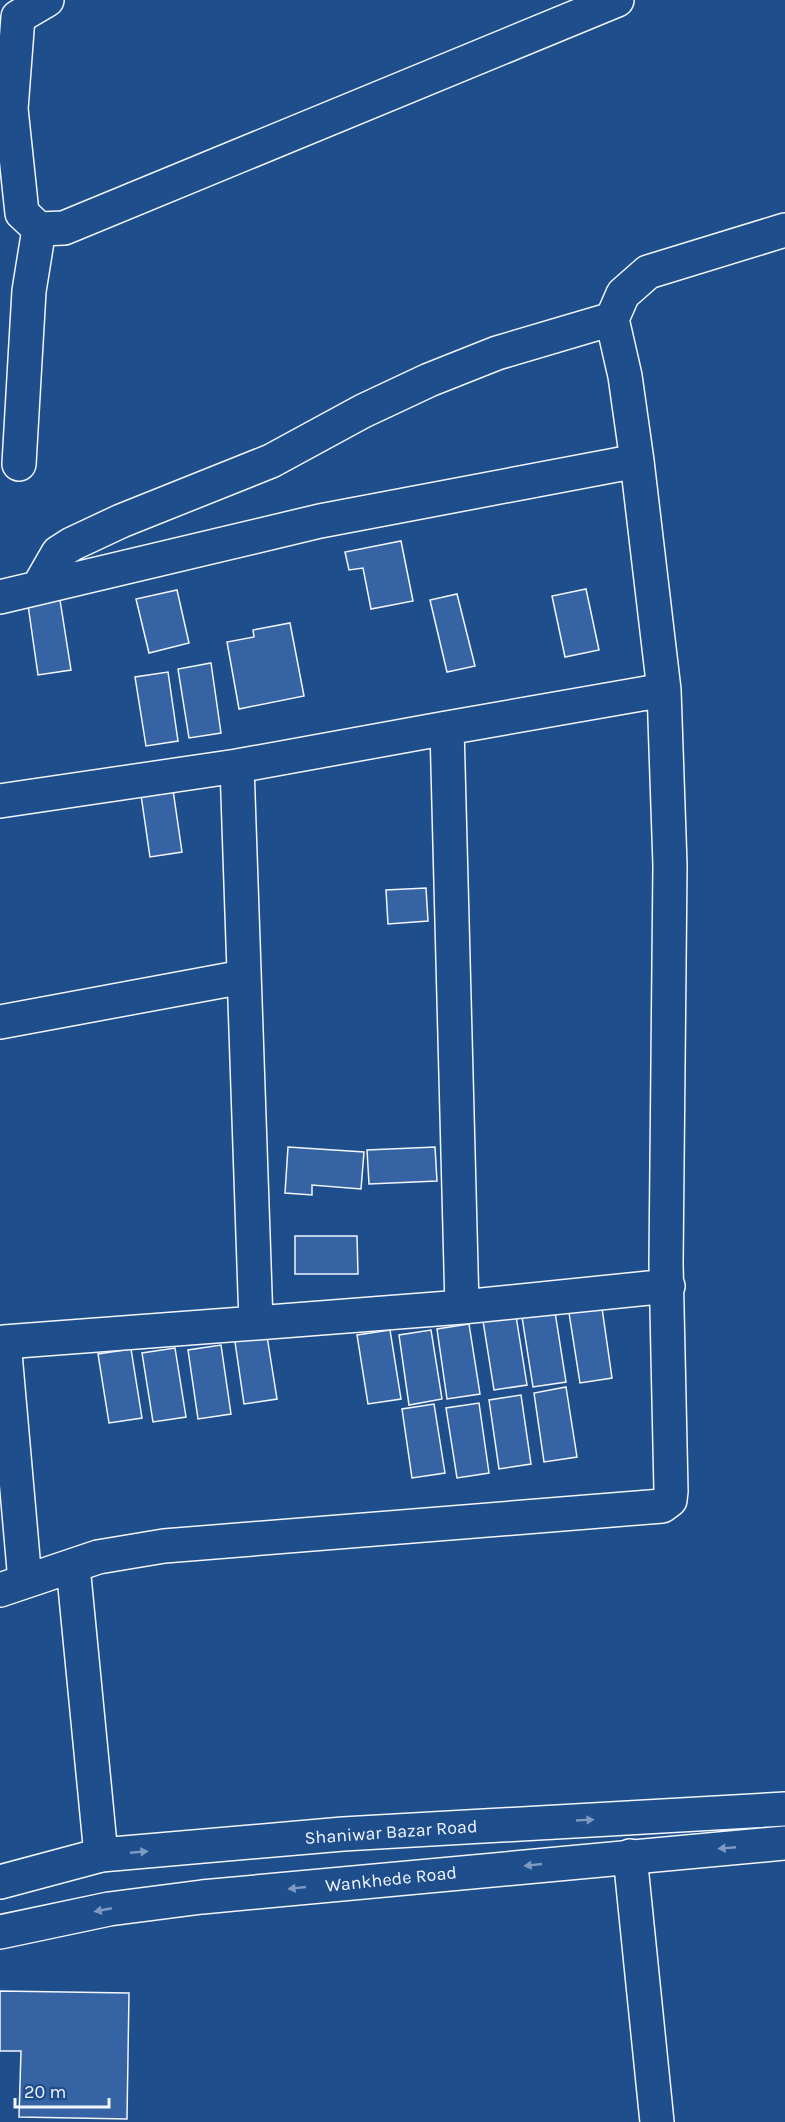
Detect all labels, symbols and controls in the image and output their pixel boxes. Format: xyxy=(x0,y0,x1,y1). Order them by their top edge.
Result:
street label: Shaniwar Bazar Road xyxy=(304,1815,478,1849)
one-way arrow xyxy=(575,1816,594,1825)
one-way arrow xyxy=(717,1843,736,1853)
one-way arrow xyxy=(129,1847,148,1857)
one-way arrow xyxy=(523,1860,542,1870)
street label: Wankhede Road xyxy=(324,1861,458,1897)
one-way arrow xyxy=(287,1883,306,1893)
one-way arrow xyxy=(93,1906,112,1915)
scale bar xyxy=(15,2071,110,2109)
text: 20 m xyxy=(24,2081,66,2103)

